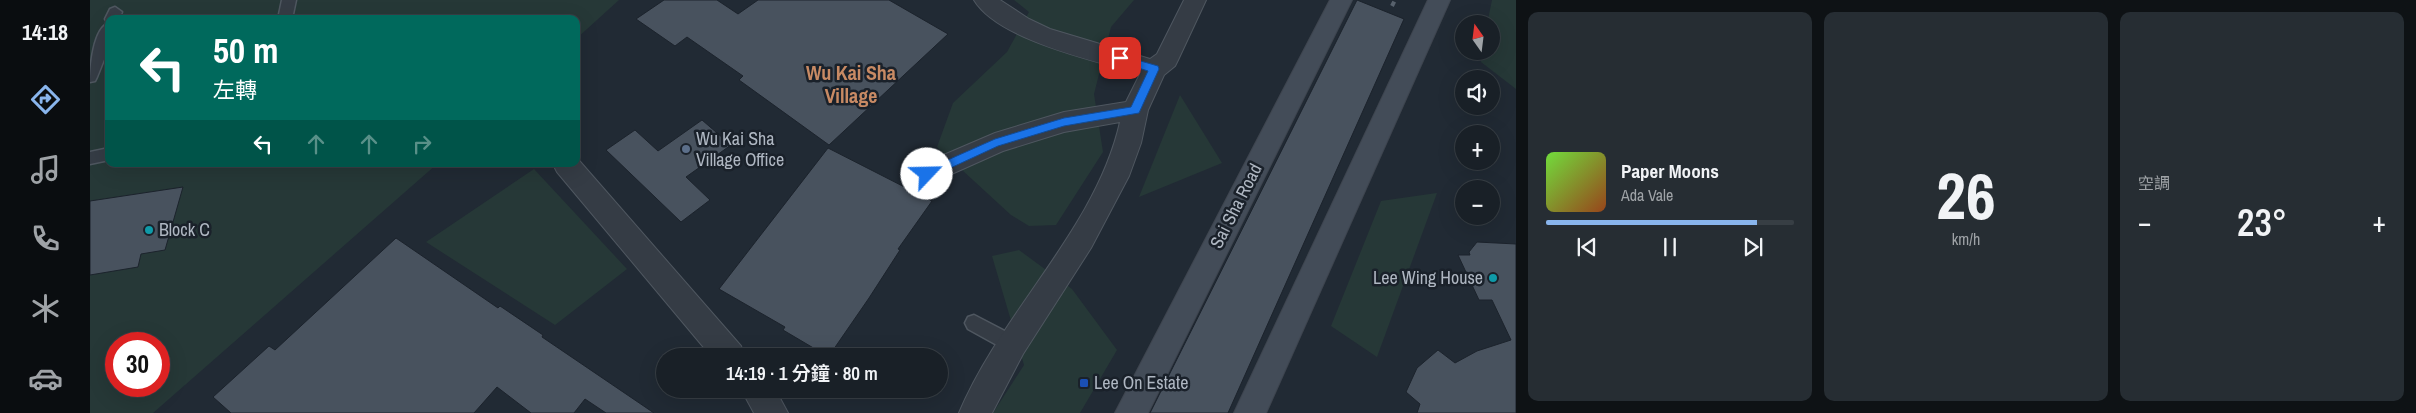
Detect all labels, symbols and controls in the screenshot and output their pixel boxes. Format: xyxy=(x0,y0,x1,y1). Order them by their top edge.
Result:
north arrow xyxy=(1455,15,1500,60)
map controls xyxy=(1455,15,1500,225)
text: 14:18 xyxy=(22,17,68,47)
text: 50 m xyxy=(213,27,278,74)
icon: left xyxy=(130,35,195,100)
pin xyxy=(1099,37,1141,79)
icon: arrive xyxy=(1106,44,1134,72)
district label: Wu Kai Sha Village xyxy=(806,59,896,109)
button: sound xyxy=(1455,70,1500,115)
text: 左轉 xyxy=(213,75,257,105)
icon: directions xyxy=(28,82,63,117)
button: + xyxy=(1455,125,1500,170)
place label: Wu Kai Sha Village Office xyxy=(696,126,784,172)
icon: left xyxy=(249,130,277,158)
icon: ahead xyxy=(302,130,330,158)
icon: ahead xyxy=(355,130,383,158)
icon: right xyxy=(408,130,436,158)
marker: Wu Kai Sha Village Office xyxy=(680,143,692,155)
position arrow xyxy=(900,147,952,199)
icon: music xyxy=(28,152,63,187)
text: 26 xyxy=(1936,152,1996,239)
text: Paper Moons xyxy=(1621,158,1719,184)
street label: Sai Sha Road xyxy=(1204,159,1268,252)
text: 空調 xyxy=(2138,172,2170,194)
button: − xyxy=(1455,180,1500,225)
text: Ada Vale xyxy=(1621,184,1673,206)
text: 23° xyxy=(2237,197,2287,248)
text: − xyxy=(2138,203,2151,241)
text: + xyxy=(2373,203,2386,241)
place label: Block C xyxy=(159,217,210,242)
icon: phone xyxy=(28,221,63,256)
marker: Block C xyxy=(143,224,155,236)
text: km/h xyxy=(1952,228,1980,250)
icon: previous xyxy=(1573,233,1601,261)
icon: pause xyxy=(1656,233,1684,261)
icon: next xyxy=(1739,233,1767,261)
place label: Lee Wing House xyxy=(1373,265,1483,290)
marker: Lee Wing House xyxy=(1487,272,1499,284)
icon: climate xyxy=(28,291,63,326)
speed limit sign: 30 xyxy=(105,332,170,397)
text: 14:19 · 1 分鐘 · 80 m xyxy=(726,360,878,386)
icon: car xyxy=(28,361,63,396)
place label: Lee On Estate xyxy=(1094,370,1188,395)
marker: Lee On Estate xyxy=(1078,377,1090,389)

